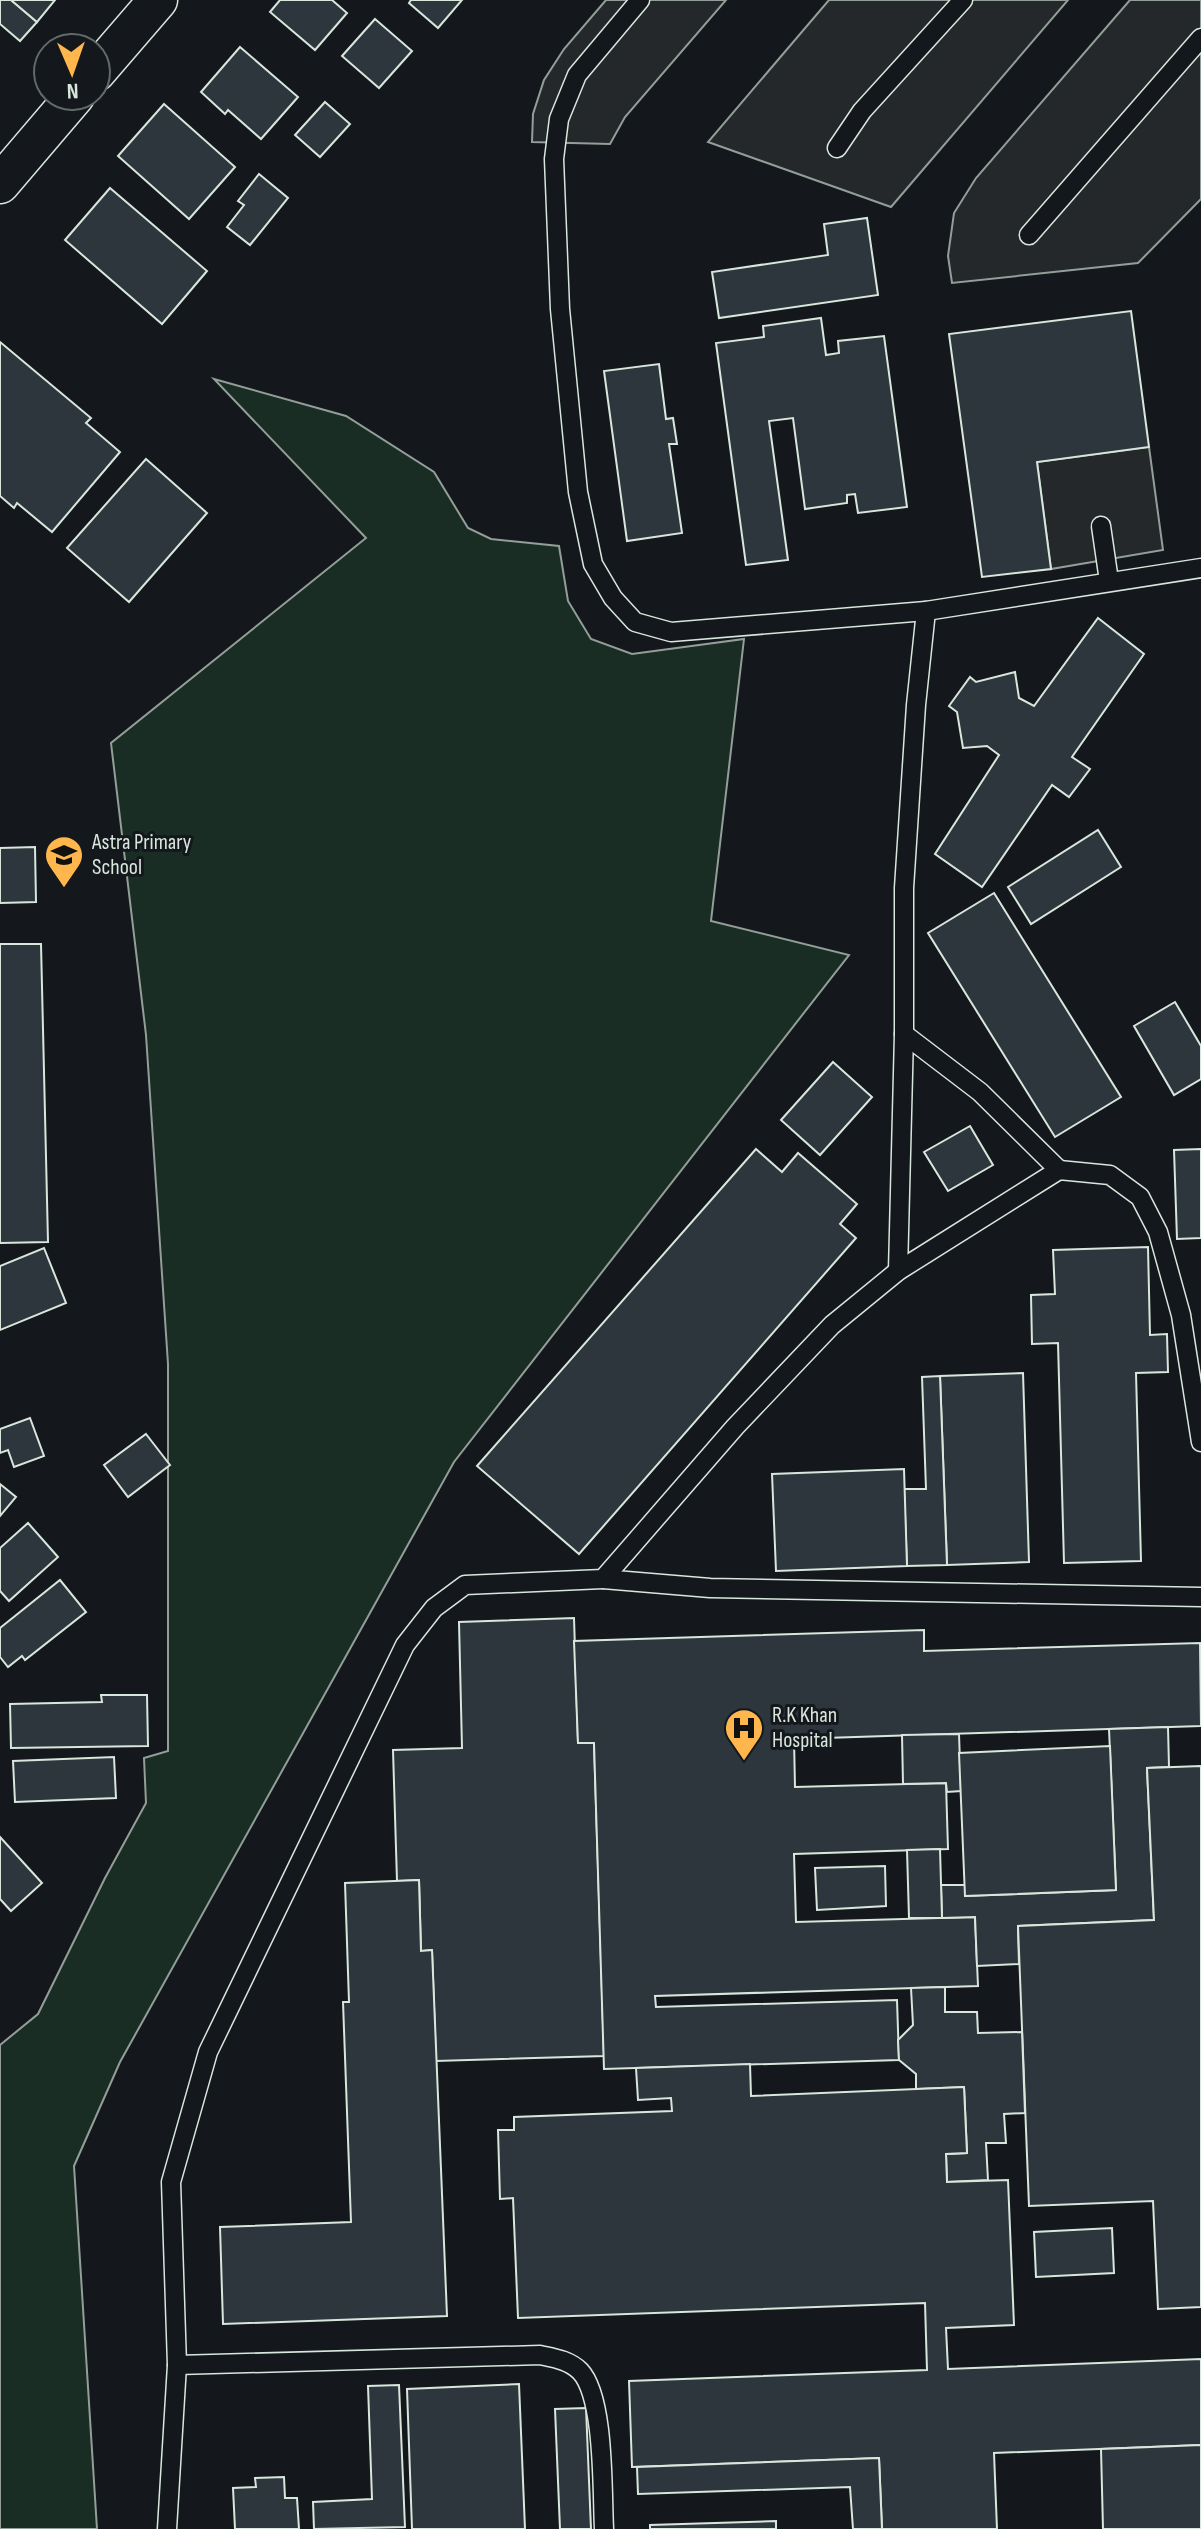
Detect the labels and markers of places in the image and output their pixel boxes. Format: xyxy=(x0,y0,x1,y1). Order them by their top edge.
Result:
place label: Astra Primary School xyxy=(91,829,192,881)
school or university icon: Astra Primary School xyxy=(43,834,85,889)
place label: R.K Khan Hospital xyxy=(772,1702,837,1754)
hospital icon: R.K Khan Hospital xyxy=(723,1707,765,1762)

